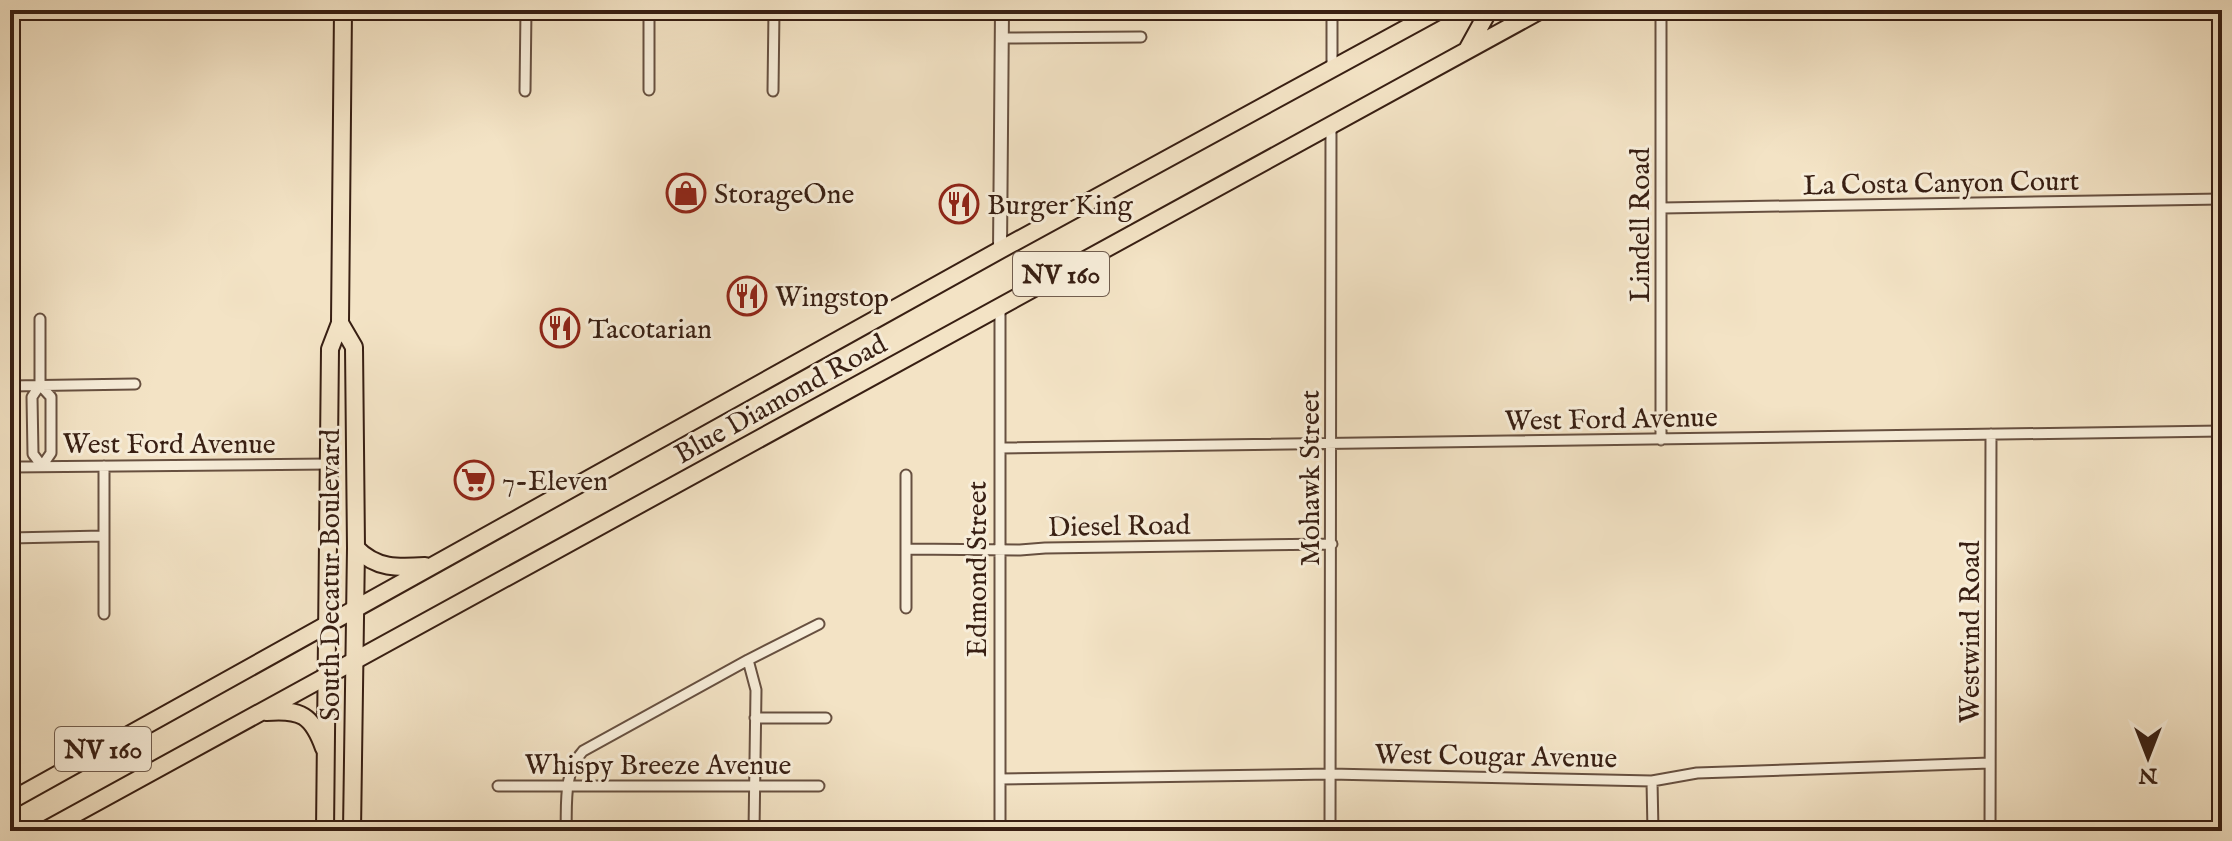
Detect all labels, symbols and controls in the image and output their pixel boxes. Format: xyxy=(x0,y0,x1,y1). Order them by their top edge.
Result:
street label: Lindell Road xyxy=(1624,148,1659,302)
street label: La Costa Canyon Court xyxy=(1803,165,2080,204)
shop icon: StorageOne xyxy=(665,172,707,214)
place label: StorageOne xyxy=(714,178,854,213)
restaurant icon: Burger King xyxy=(938,183,980,225)
place label: Burger King xyxy=(987,189,1133,224)
road number: NV 160 xyxy=(1013,252,1109,296)
restaurant icon: Wingstop xyxy=(726,275,768,317)
place label: Wingstop xyxy=(775,281,889,316)
restaurant icon: Tacotarian xyxy=(539,307,581,349)
place label: Tacotarian xyxy=(588,313,712,348)
street label: Blue Diamond Road xyxy=(669,327,894,473)
street label: Mohawk Street xyxy=(1294,389,1329,566)
street label: West Ford Avenue xyxy=(1504,401,1718,440)
street label: West Ford Avenue xyxy=(62,428,276,463)
street label: South Decatur Boulevard xyxy=(314,429,349,721)
supermarket icon: 7-Eleven xyxy=(453,459,495,501)
place label: 7-Eleven xyxy=(502,465,608,500)
street label: Edmond Street xyxy=(961,480,996,657)
street label: Diesel Road xyxy=(1048,509,1191,546)
street label: Westwind Road xyxy=(1954,541,1989,723)
north arrow xyxy=(2108,717,2188,797)
road number: NV 160 xyxy=(55,727,151,771)
street label: West Cougar Avenue xyxy=(1374,738,1618,777)
street label: Whispy Breeze Avenue xyxy=(525,749,792,784)
text: N xyxy=(2138,761,2159,789)

